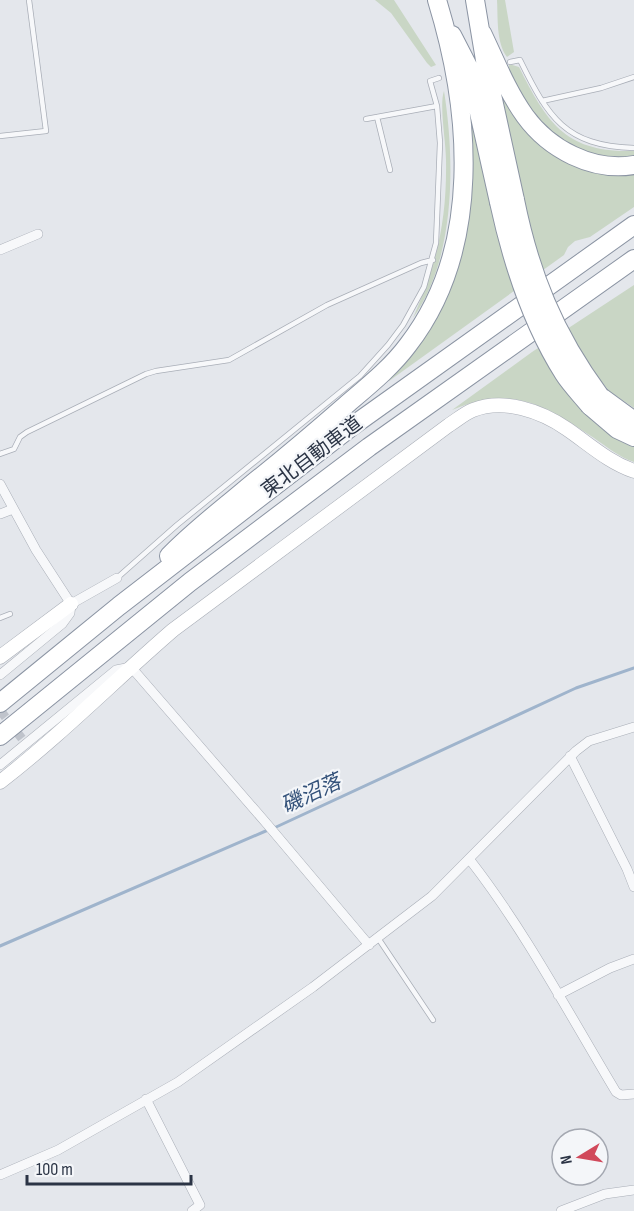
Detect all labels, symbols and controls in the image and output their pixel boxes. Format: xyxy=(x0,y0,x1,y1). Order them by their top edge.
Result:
street label: 東北自動車道 xyxy=(257,411,367,503)
water label: 磯沼落 xyxy=(277,768,348,819)
north arrow xyxy=(550,1127,610,1187)
scale bar xyxy=(27,1148,190,1186)
text: N xyxy=(557,1154,577,1166)
text: 100 m xyxy=(36,1159,73,1180)

